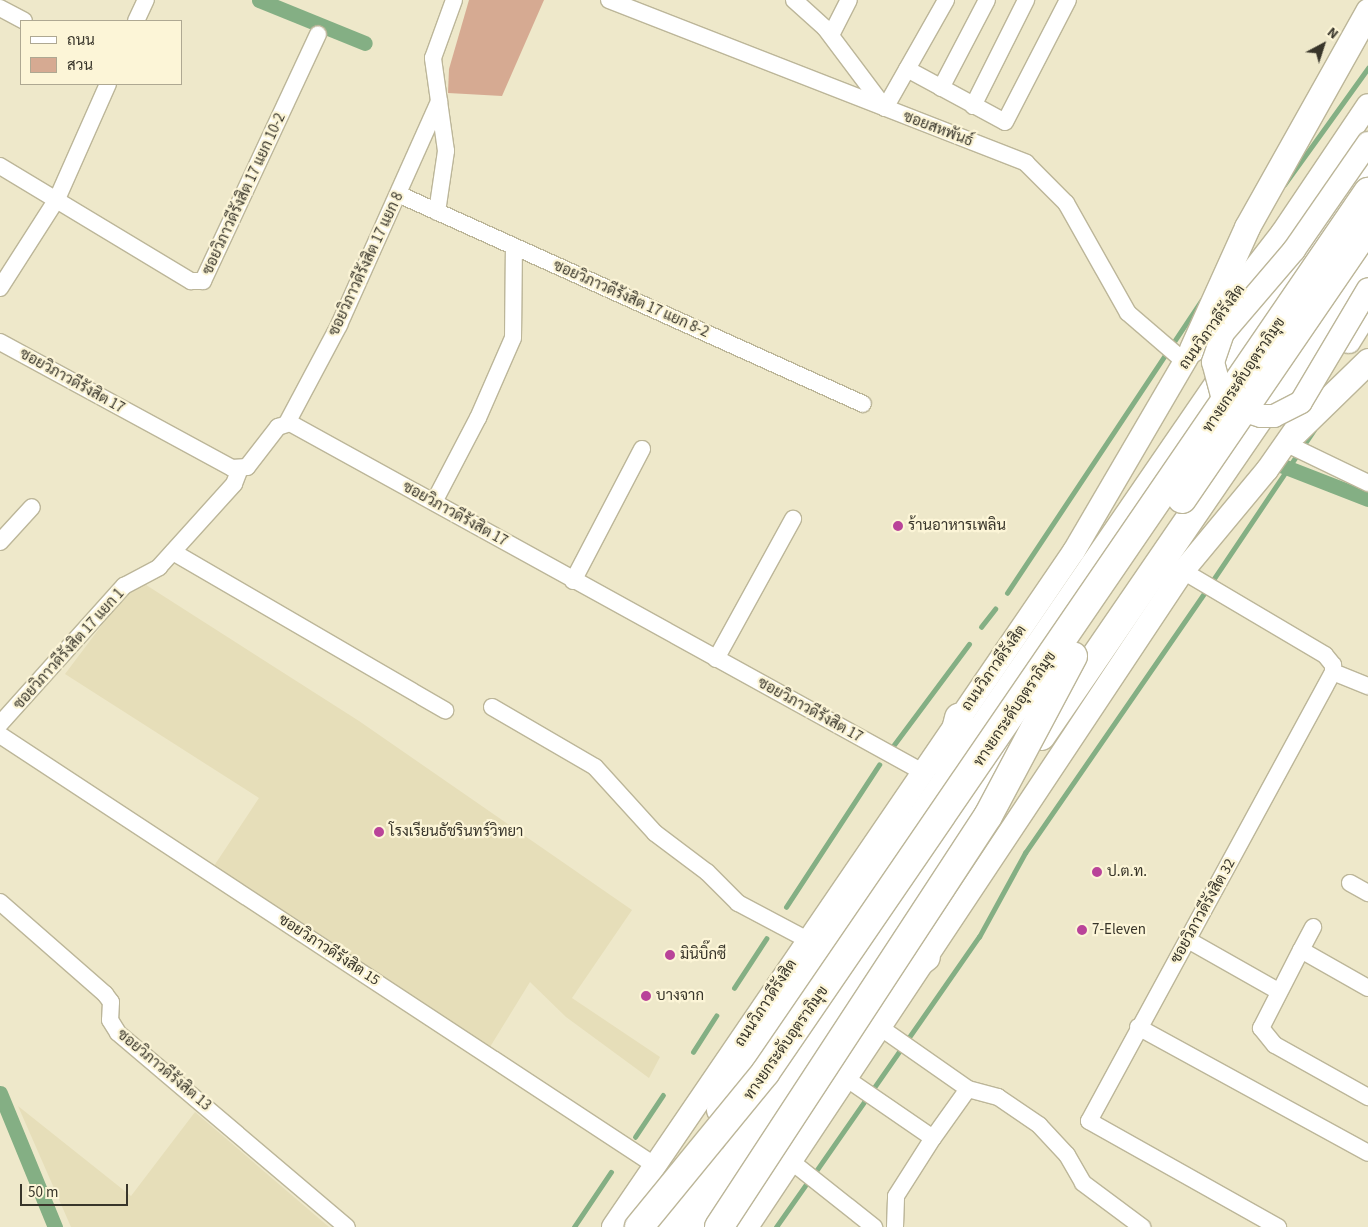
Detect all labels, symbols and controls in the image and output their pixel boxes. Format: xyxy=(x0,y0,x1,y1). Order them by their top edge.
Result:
legend xyxy=(20,20,182,85)
north arrow xyxy=(1298,20,1348,70)
text: N xyxy=(1323,23,1343,44)
text: ถนน xyxy=(67,30,95,51)
text: สวน xyxy=(67,55,93,76)
street label: ซอยสหพันธ์ xyxy=(901,107,975,151)
street label: ซอยวิภาวดีรังสิต 17 แยก 10-2 xyxy=(199,110,289,278)
street label: ซอยวิภาวดีรังสิต 17 แยก 8 xyxy=(325,189,407,339)
street label: ซอยวิภาวดีรังสิต 17 แยก 8-2 xyxy=(550,256,712,342)
street label: ถนนวิภาวดีรังสิต xyxy=(1175,281,1249,373)
street label: ทางยกระดับอุตราภิมุข xyxy=(1199,314,1289,436)
street label: ซอยวิภาวดีรังสิต 17 xyxy=(16,345,128,417)
street label: ซอยวิภาวดีรังสิต 17 xyxy=(399,478,511,550)
place label: ร้านอาหารเพลิน xyxy=(908,517,1006,535)
marker: ร้านอาหารเพลิน xyxy=(892,520,904,532)
street label: ซอยวิภาวดีรังสิต 17 แยก 1 xyxy=(10,585,128,713)
street label: ถนนวิภาวดีรังสิต xyxy=(958,622,1030,714)
street label: ทางยกระดับอุตราภิมุข xyxy=(970,648,1060,770)
street label: ซอยวิภาวดีรังสิต 17 xyxy=(754,674,866,746)
place label: โรงเรียนธัชรินทร์วิทยา xyxy=(389,823,523,841)
marker: โรงเรียนธัชรินทร์วิทยา xyxy=(373,826,385,838)
street label: ซอยวิภาวดีรังสิต 32 xyxy=(1167,855,1239,967)
place label: ป.ต.ท. xyxy=(1107,863,1147,881)
marker: ป.ต.ท. xyxy=(1091,866,1103,878)
street label: ซอยวิภาวดีรังสิต 15 xyxy=(275,911,383,989)
place label: 7-Eleven xyxy=(1092,921,1146,939)
marker: 7-Eleven xyxy=(1076,924,1088,936)
place label: มินิบิ๊กซี xyxy=(680,946,726,964)
marker: มินิบิ๊กซี xyxy=(664,949,676,961)
street label: ถนนวิภาวดีรังสิต xyxy=(731,956,801,1050)
street label: ทางยกระดับอุตราภิมุข xyxy=(740,983,832,1103)
place label: บางจาก xyxy=(656,987,704,1005)
marker: บางจาก xyxy=(640,990,652,1002)
street label: ซอยวิภาวดีรังสิต 13 xyxy=(113,1025,215,1115)
scale bar xyxy=(22,1174,130,1206)
text: 50 m xyxy=(28,1182,58,1203)

